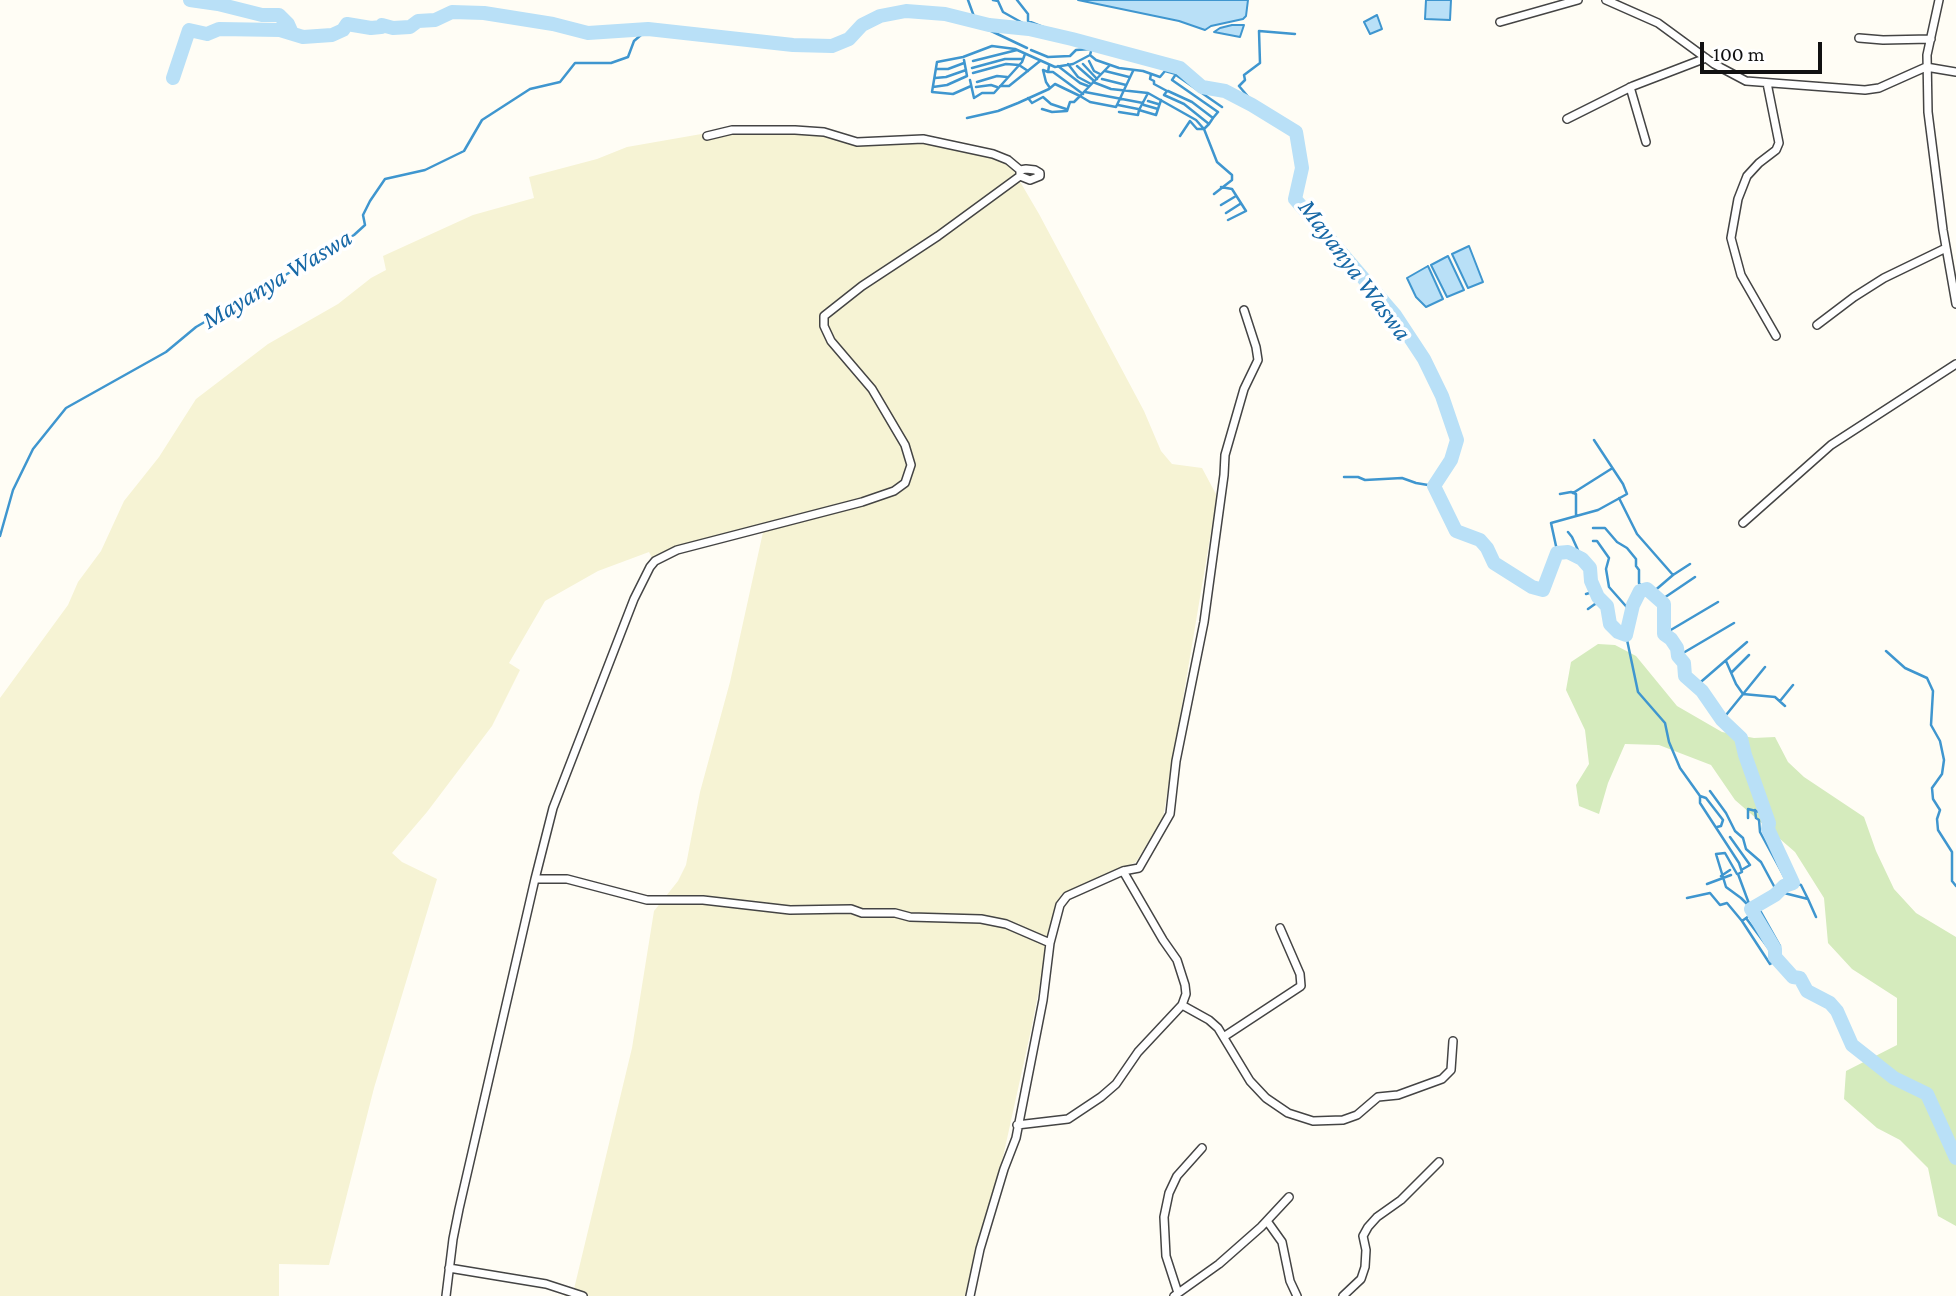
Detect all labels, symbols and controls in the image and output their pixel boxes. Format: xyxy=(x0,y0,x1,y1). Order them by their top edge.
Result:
scale bar xyxy=(1704,28,1826,72)
text: 100 m xyxy=(1713,42,1765,66)
water label: Mayanya Waswa xyxy=(1292,193,1418,347)
water label: Mayanya Waswa xyxy=(196,222,358,336)

